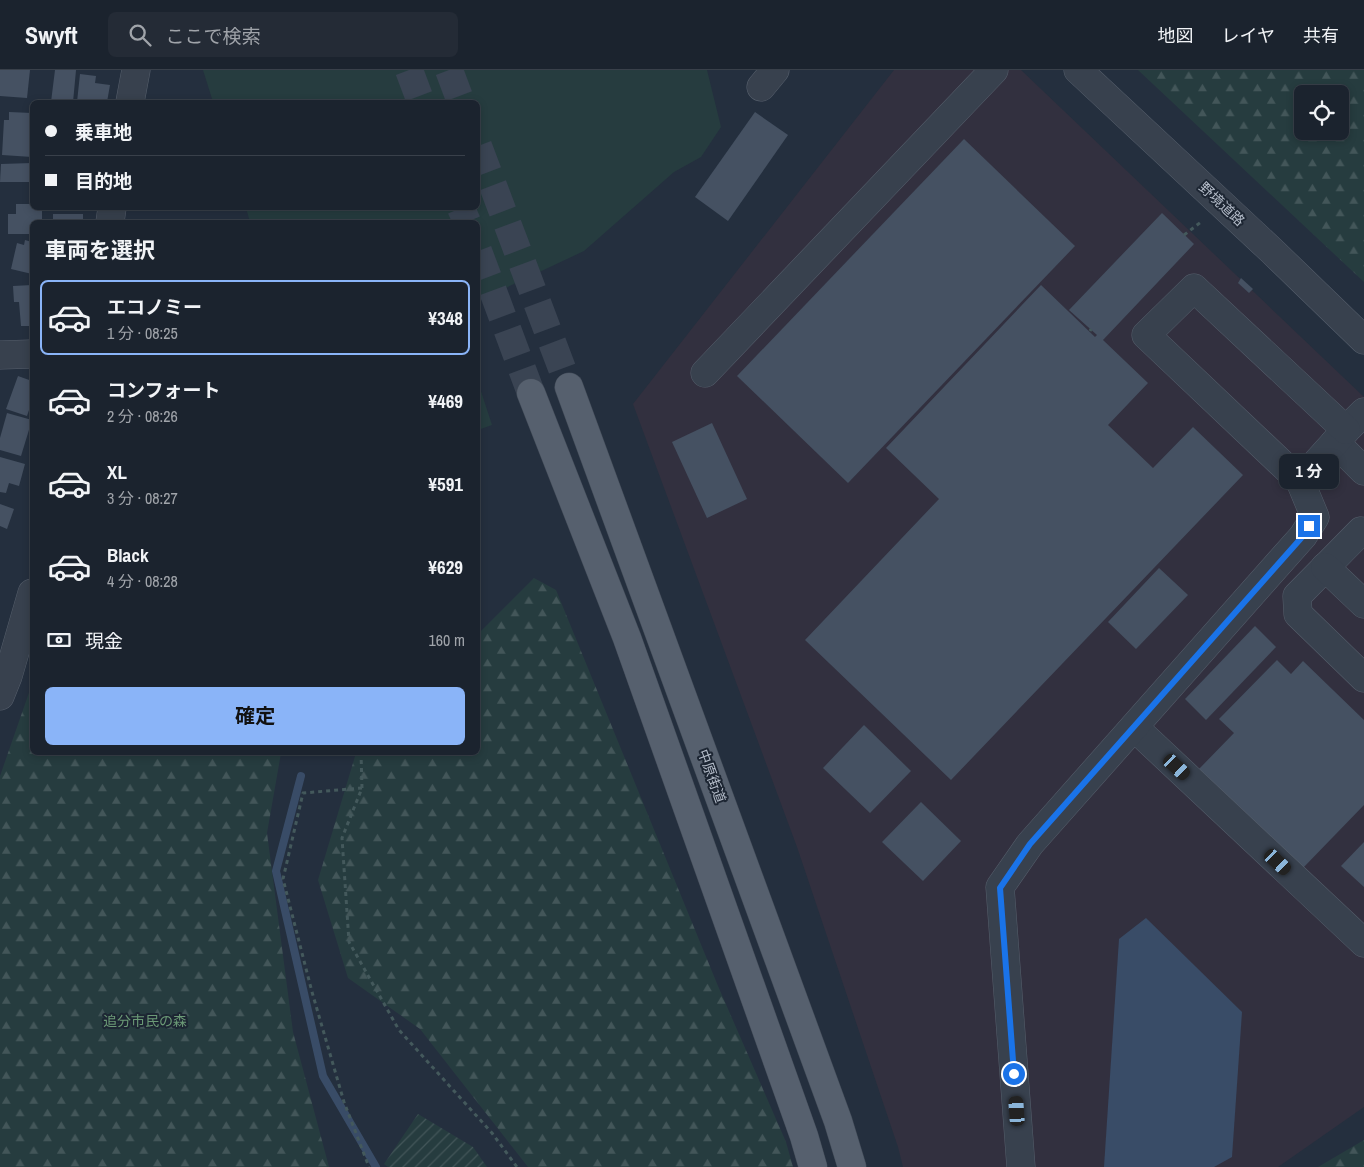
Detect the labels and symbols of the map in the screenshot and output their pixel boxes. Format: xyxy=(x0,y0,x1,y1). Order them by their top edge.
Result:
street label: 野境道路 xyxy=(1195,178,1249,230)
callout: 1 分 xyxy=(1279,454,1339,488)
route end xyxy=(1298,515,1320,537)
street label: 中原街道 xyxy=(694,747,730,805)
car xyxy=(1160,751,1193,783)
car xyxy=(1261,846,1294,878)
park label: 追分市民の森 xyxy=(103,1012,187,1030)
route start xyxy=(1003,1063,1025,1085)
car xyxy=(1008,1096,1025,1126)

